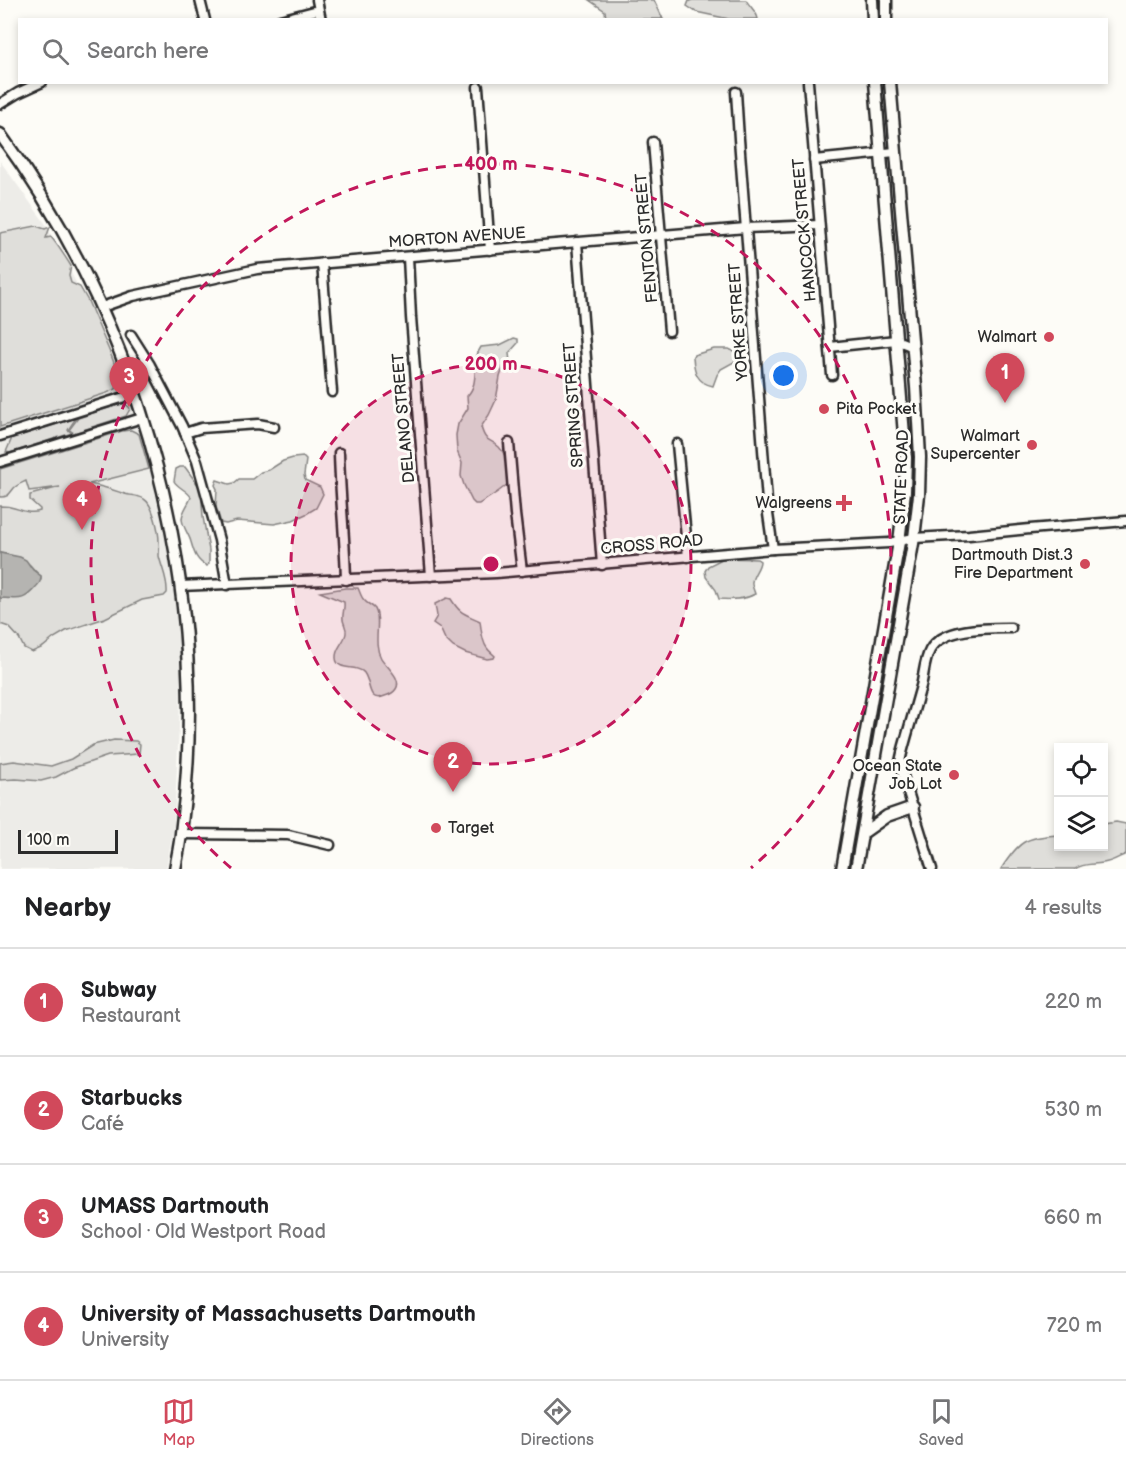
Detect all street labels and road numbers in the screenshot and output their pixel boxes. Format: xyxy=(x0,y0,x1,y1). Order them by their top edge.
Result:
street label: HANCOCK STREET xyxy=(789,157,821,302)
street label: FENTON STREET xyxy=(632,172,662,304)
street label: MORTON AVENUE xyxy=(388,224,526,252)
street label: YORKE STREET xyxy=(725,262,753,383)
street label: SPRING STREET xyxy=(560,342,588,468)
street label: DELANO STREET xyxy=(389,352,419,484)
street label: STATE ROAD xyxy=(891,429,913,525)
street label: CROSS ROAD xyxy=(600,531,704,559)

